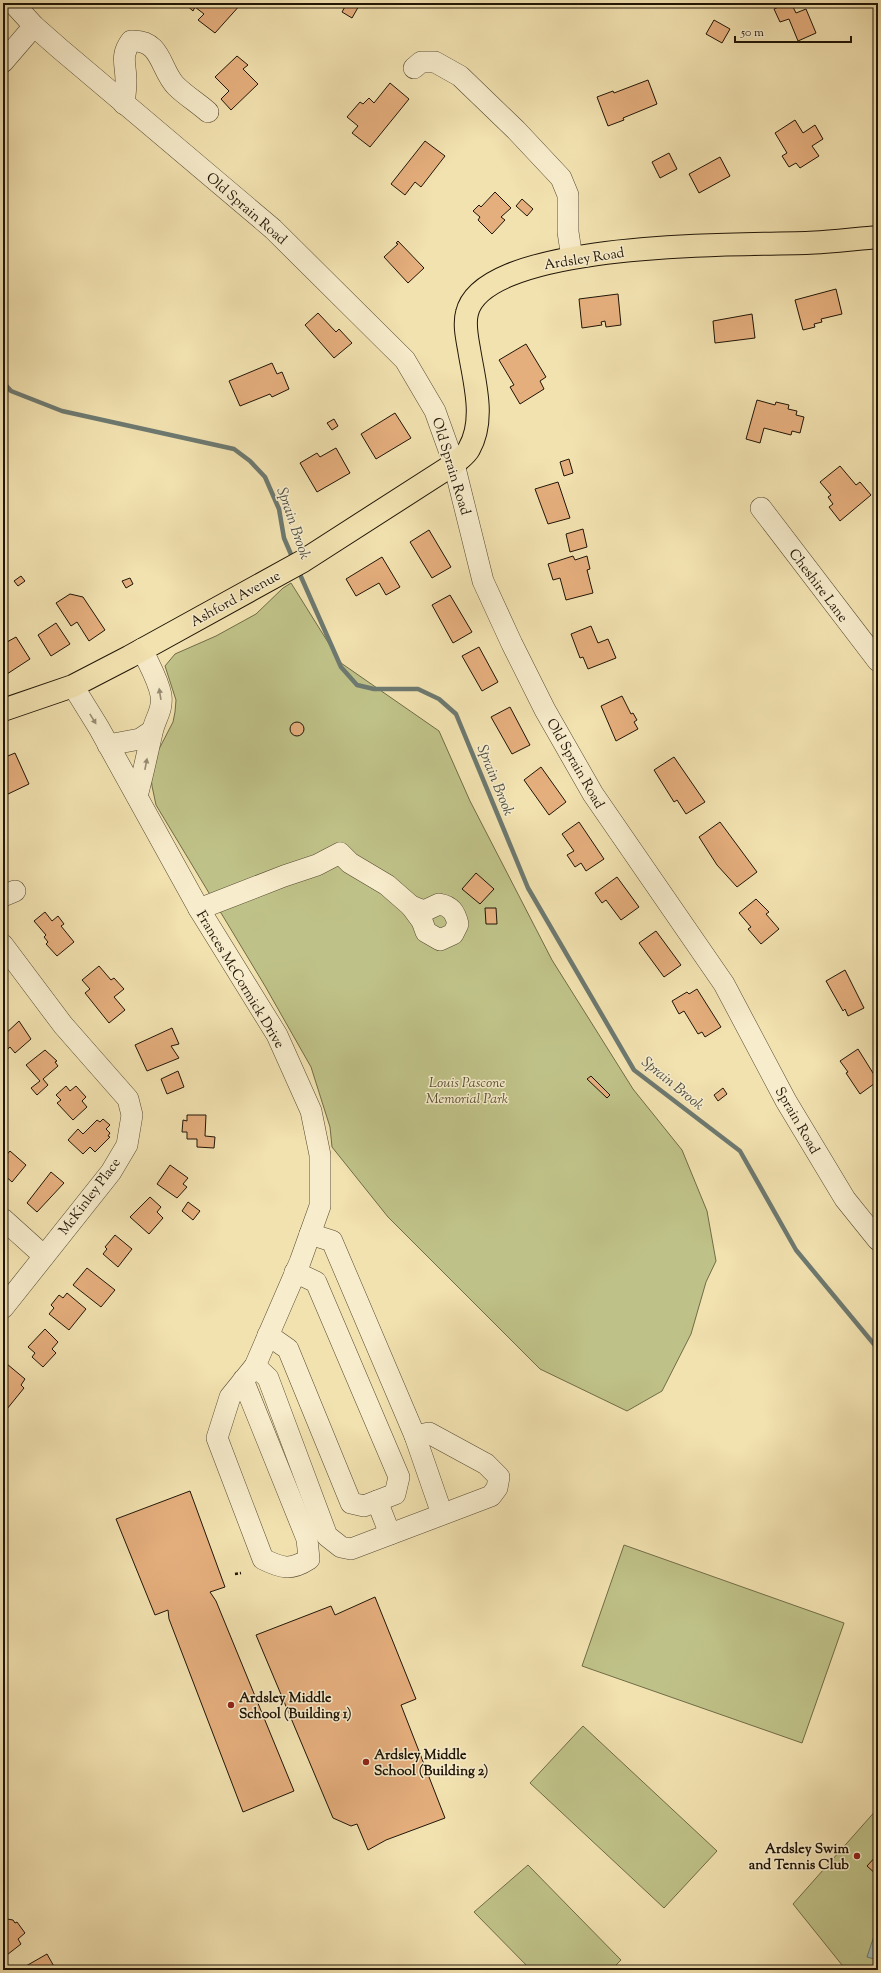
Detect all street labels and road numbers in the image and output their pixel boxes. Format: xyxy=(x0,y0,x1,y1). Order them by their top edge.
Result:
street label: Old Sprain Road xyxy=(201,169,290,250)
street label: Ardsley Road xyxy=(543,244,626,276)
street label: Old Sprain Road xyxy=(426,415,474,518)
street label: Cheshire Lane xyxy=(783,545,852,627)
street label: Ashford Avenue xyxy=(187,567,285,633)
street label: Old Sprain Road xyxy=(540,715,608,813)
street label: Frances McCormick Drive xyxy=(190,907,288,1053)
street label: Sprain Road xyxy=(769,1084,824,1158)
street label: McKinley Place xyxy=(55,1154,126,1240)

